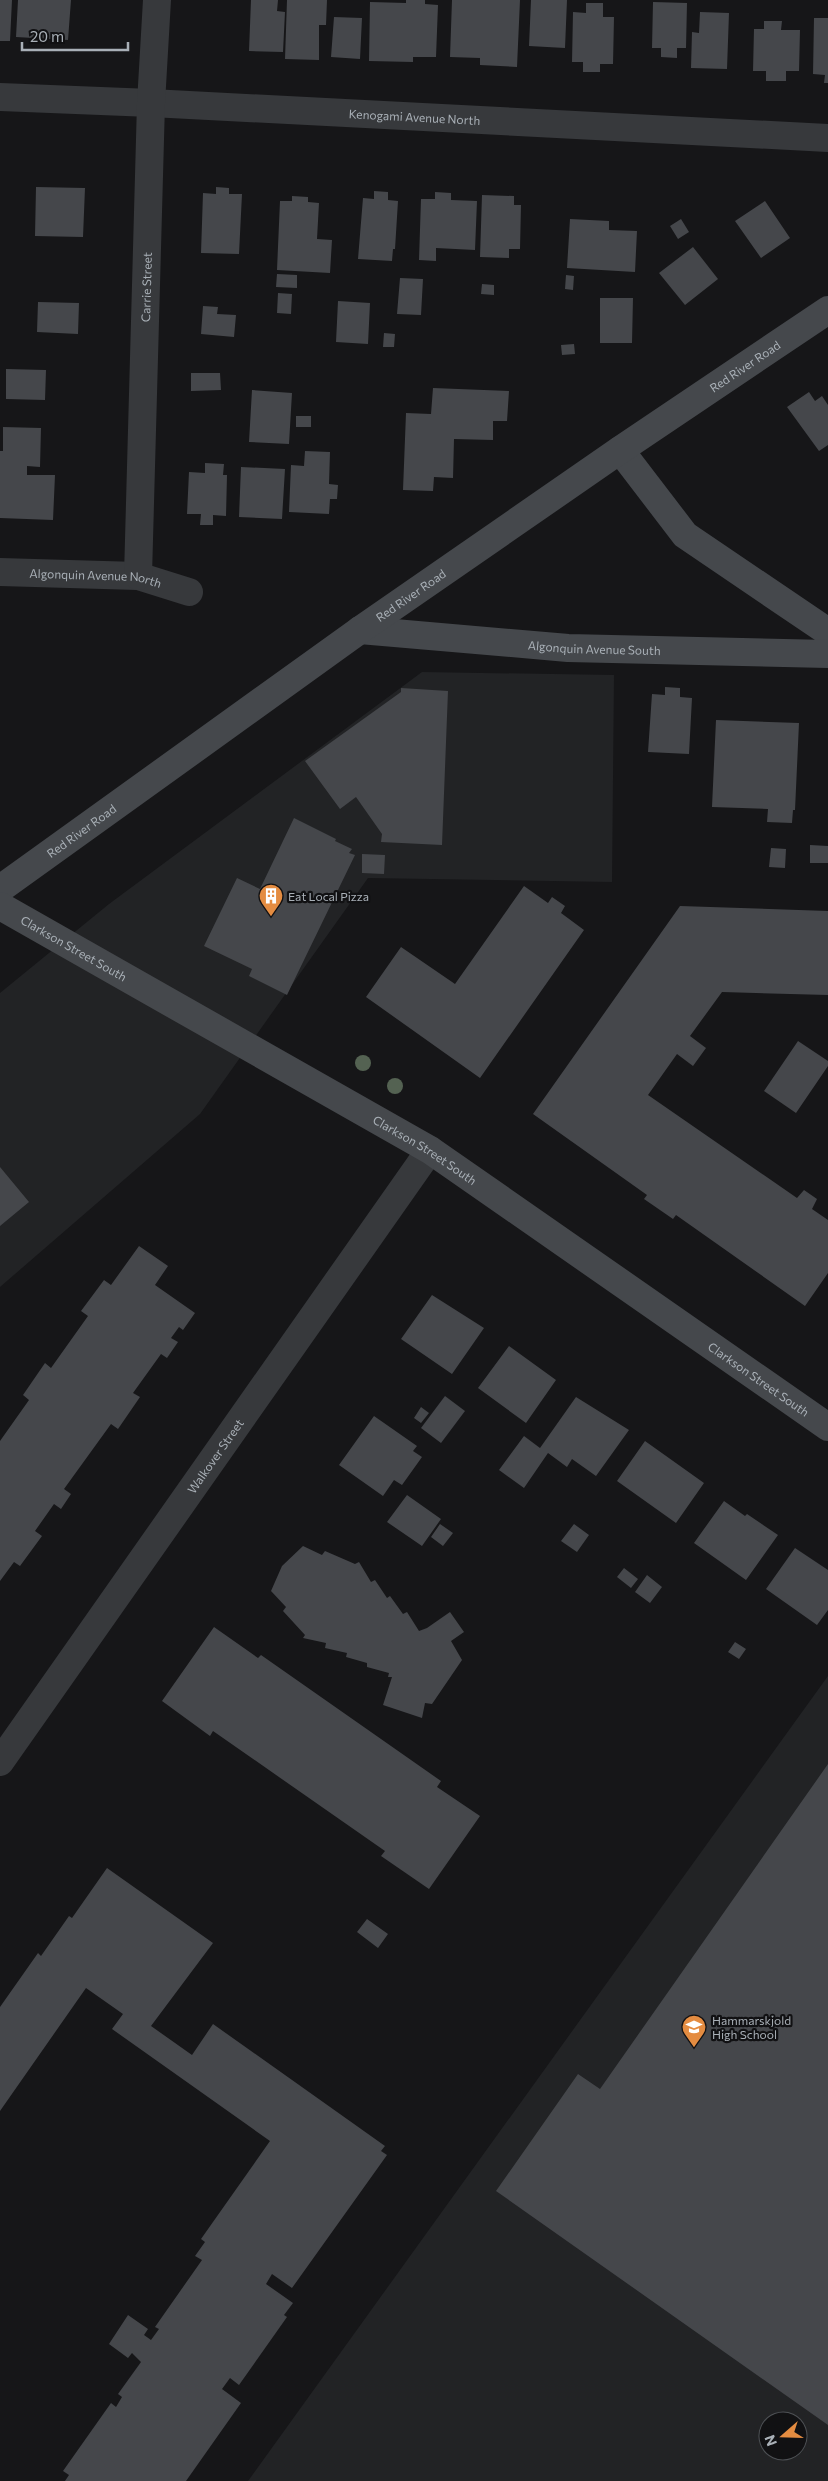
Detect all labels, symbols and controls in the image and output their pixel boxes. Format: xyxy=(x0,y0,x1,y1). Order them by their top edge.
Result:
scale bar xyxy=(22,20,129,52)
text: 20 m xyxy=(30,27,64,45)
street label: Kenogami Avenue North xyxy=(348,106,481,127)
street label: Carrie Street xyxy=(138,252,154,322)
street label: Red River Road xyxy=(707,337,783,395)
street label: Algonquin Avenue North xyxy=(29,566,163,590)
street label: Red River Road xyxy=(373,566,448,624)
street label: Algonquin Avenue South xyxy=(527,638,661,657)
street label: Red River Road xyxy=(44,801,119,860)
building icon: Eat Local Pizza xyxy=(258,883,284,917)
place label: Eat Local Pizza xyxy=(288,889,369,903)
street label: Clarkson Street South xyxy=(18,912,129,984)
street label: Clarkson Street South xyxy=(371,1112,480,1187)
street label: Clarkson Street South xyxy=(706,1339,812,1419)
street label: Walkover Street xyxy=(184,1416,246,1496)
place label: Hammarskjold High School xyxy=(712,2013,791,2041)
school or university icon: Hammarskjold High School xyxy=(681,2014,707,2048)
north arrow xyxy=(758,2411,808,2461)
text: N xyxy=(761,2433,780,2448)

